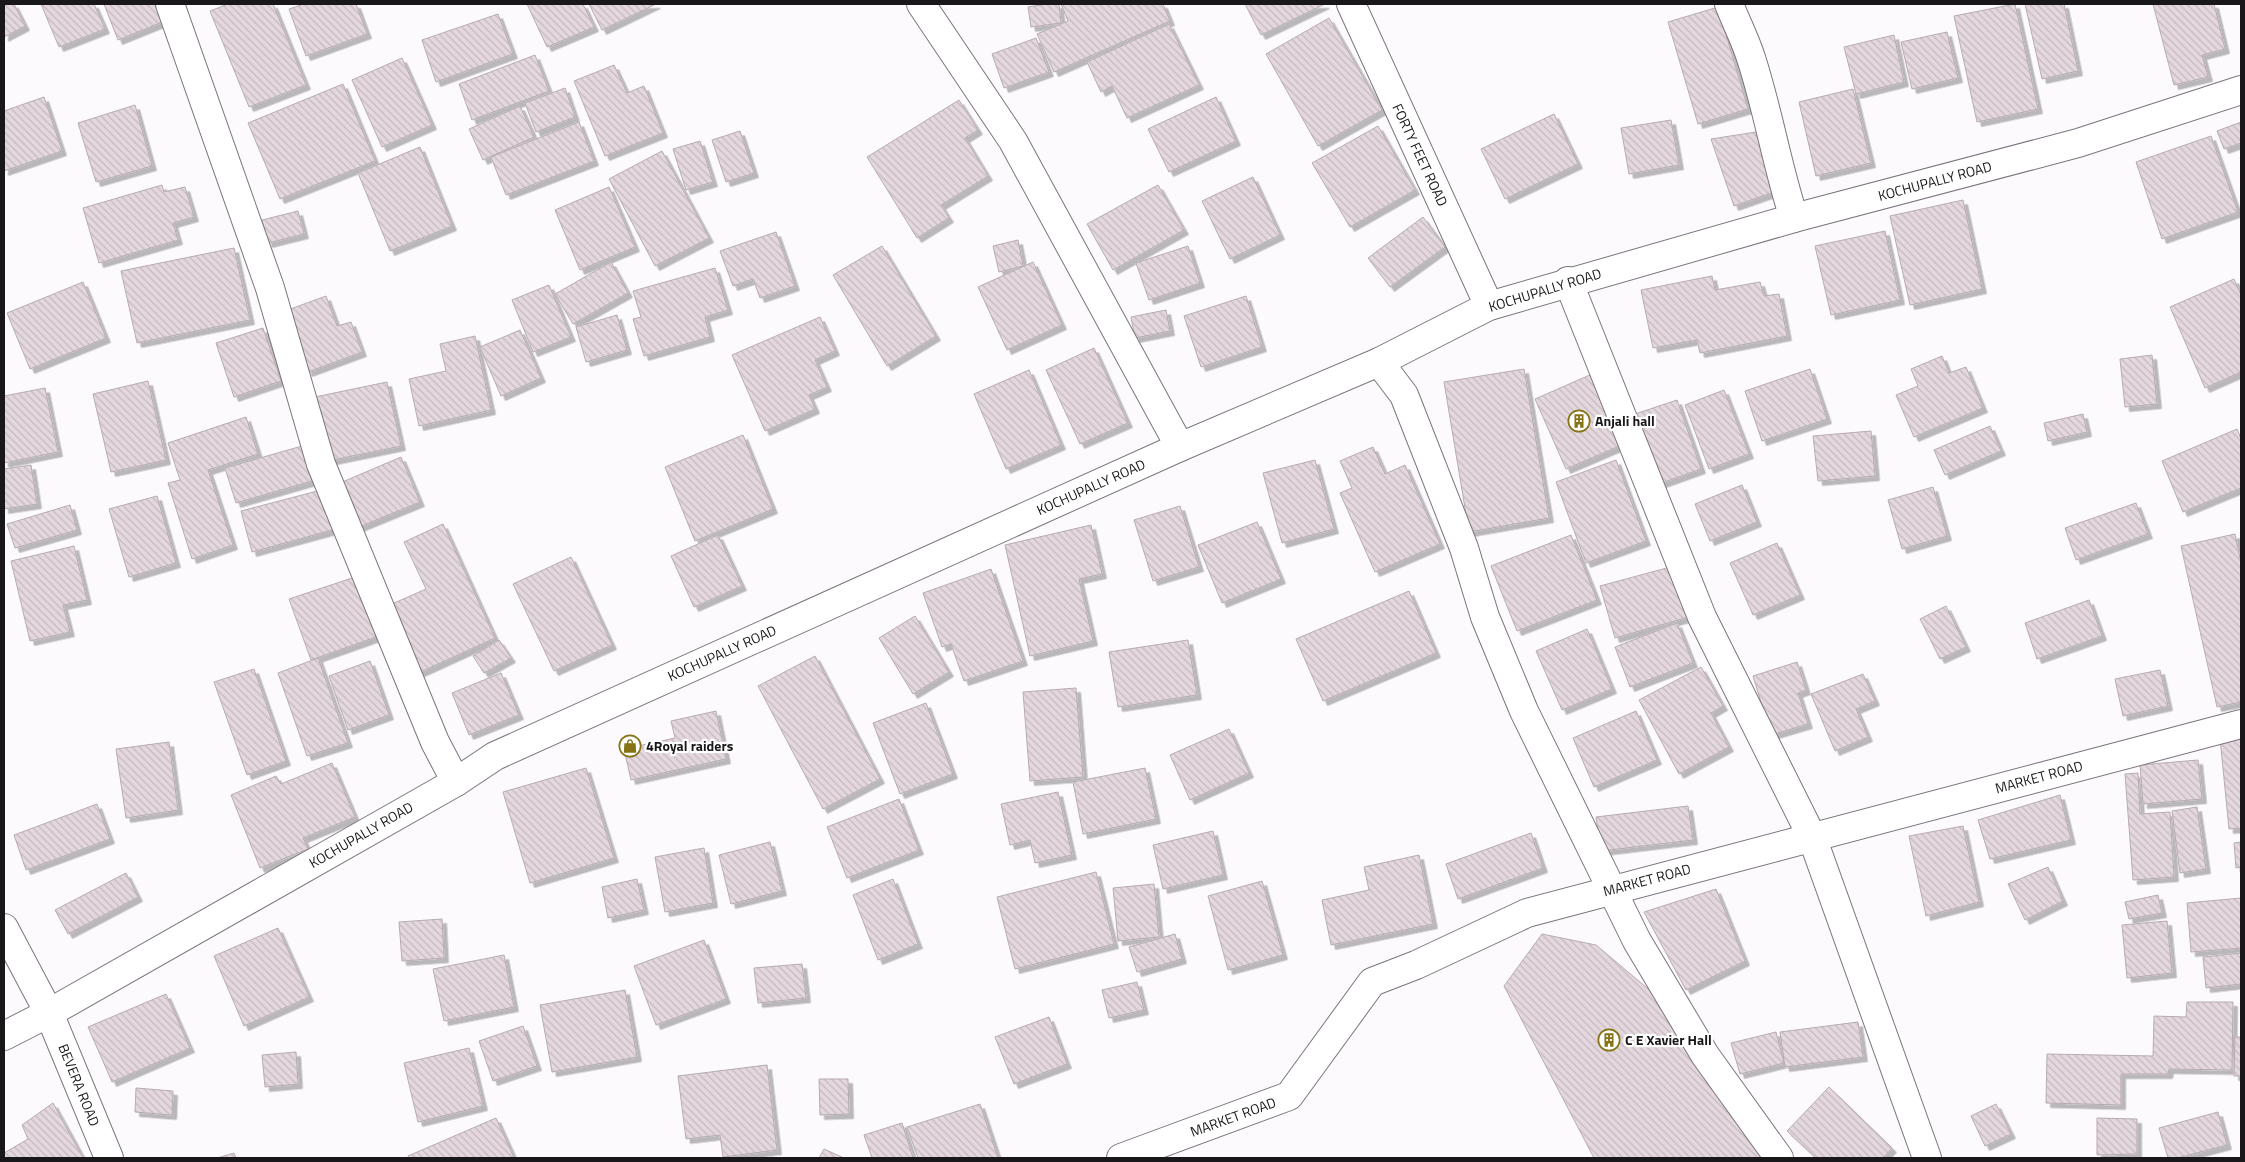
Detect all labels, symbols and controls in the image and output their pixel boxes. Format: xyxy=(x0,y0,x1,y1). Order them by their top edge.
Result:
street label: FORTY FEET ROAD xyxy=(1387,100,1453,210)
street label: KOCHUPALLY ROAD xyxy=(1876,155,1994,206)
street label: KOCHUPALLY ROAD xyxy=(1486,262,1604,317)
building icon: Anjali hall xyxy=(1567,409,1591,433)
place label: Anjali hall xyxy=(1595,410,1655,431)
street label: KOCHUPALLY ROAD xyxy=(1033,453,1149,520)
street label: KOCHUPALLY ROAD xyxy=(664,619,780,686)
shop icon: 4Royal raiders xyxy=(618,734,642,758)
place label: 4Royal raiders xyxy=(646,735,734,756)
street label: MARKET ROAD xyxy=(1993,755,2085,798)
street label: KOCHUPALLY ROAD xyxy=(305,796,417,873)
street label: MARKET ROAD xyxy=(1601,858,1693,901)
building icon: C E Xavier Hall xyxy=(1597,1028,1621,1052)
place label: C E Xavier Hall xyxy=(1625,1029,1712,1050)
street label: BEVERA ROAD xyxy=(53,1040,106,1129)
street label: MARKET ROAD xyxy=(1187,1091,1279,1142)

